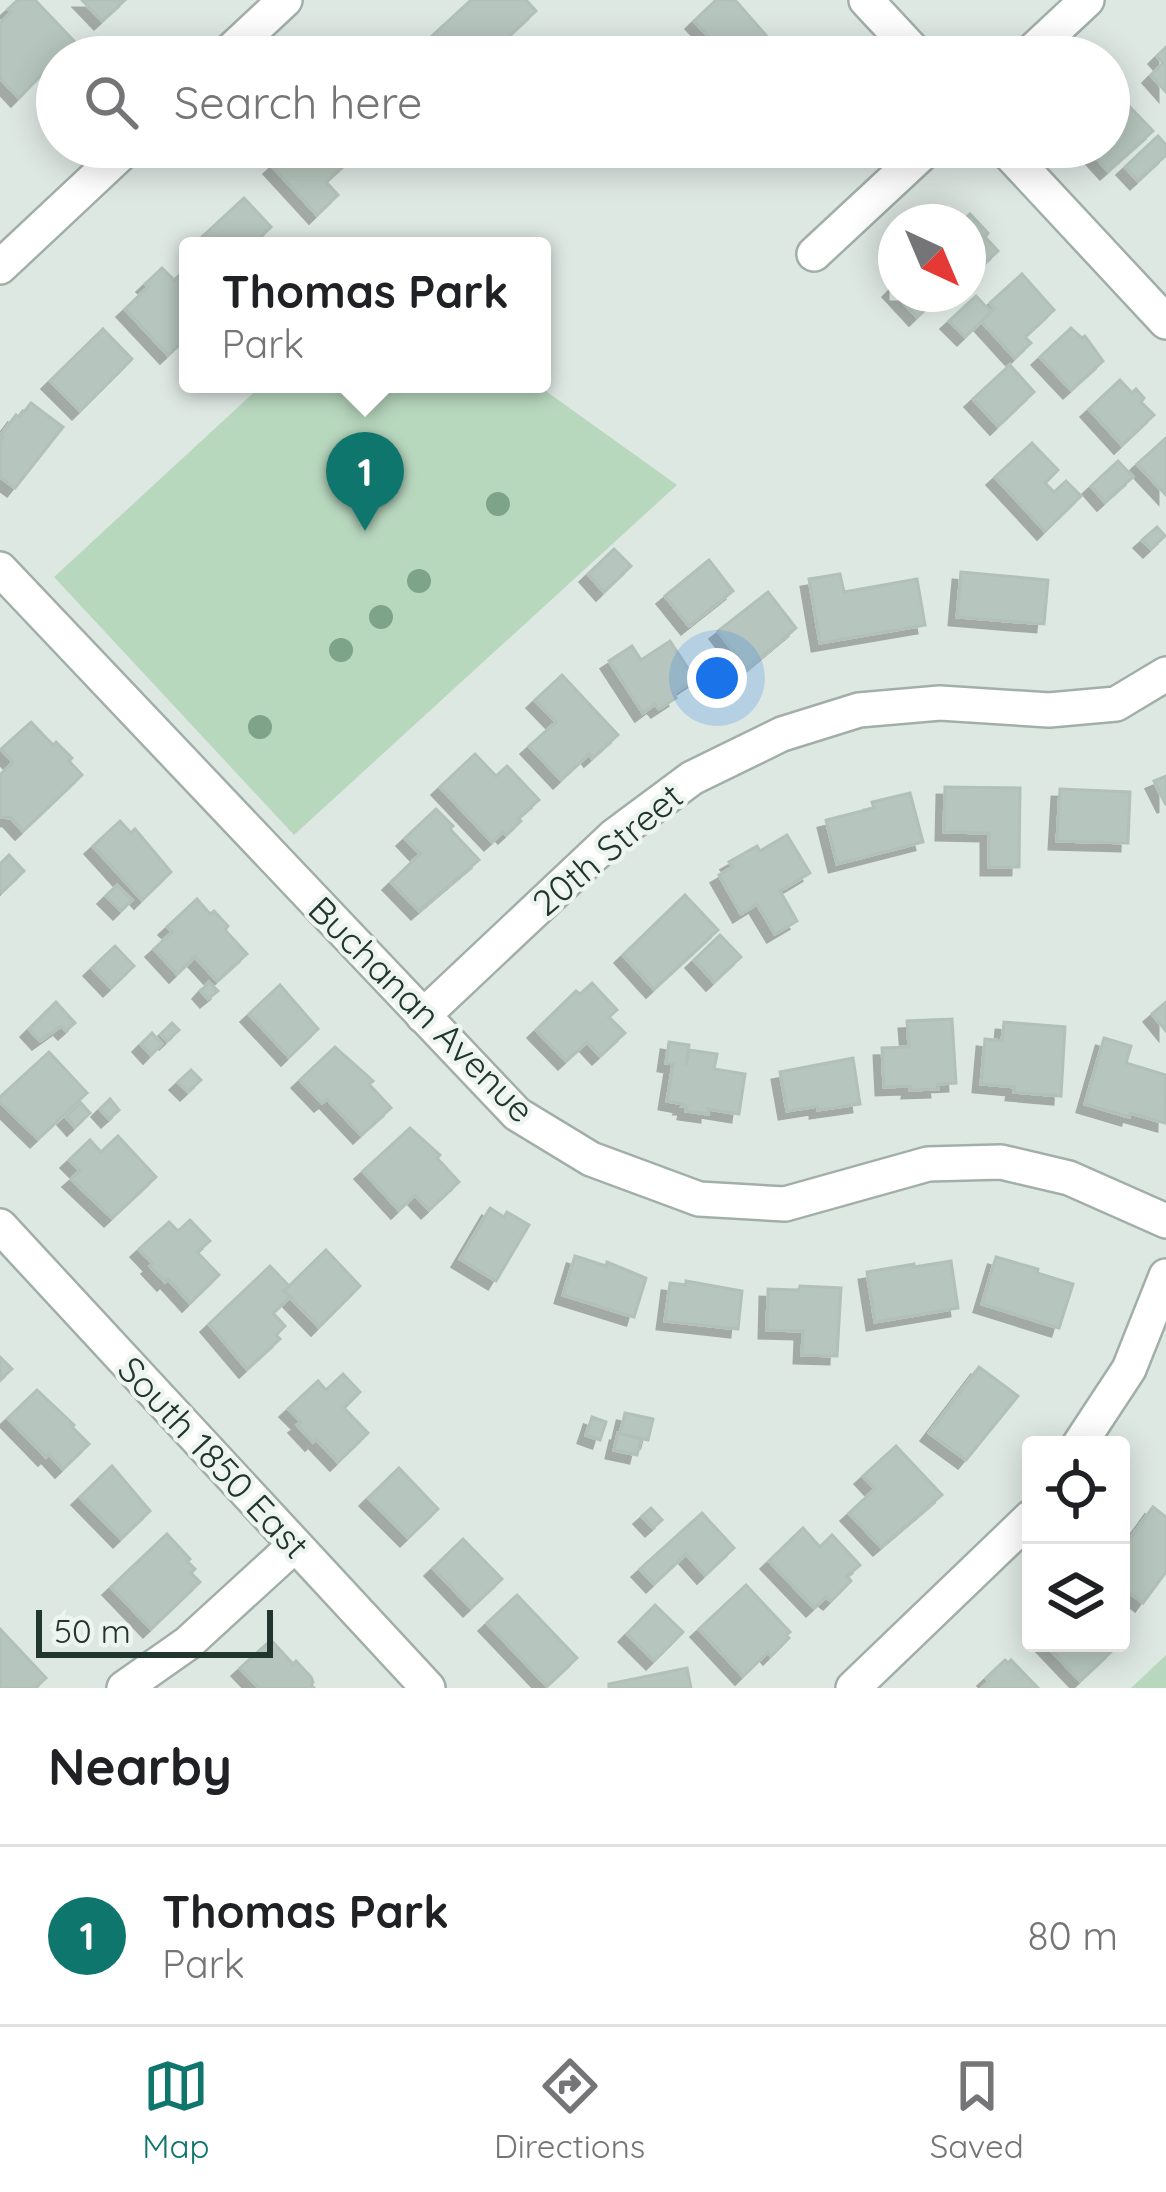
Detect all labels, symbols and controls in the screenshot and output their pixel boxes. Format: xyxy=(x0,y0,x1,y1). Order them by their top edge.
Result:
search box xyxy=(36,36,1130,168)
icon: search xyxy=(78,69,144,135)
text: Search here xyxy=(174,74,422,130)
north arrow xyxy=(878,204,986,312)
popup xyxy=(179,237,551,393)
text: Thomas Park xyxy=(222,263,508,319)
text: Park xyxy=(222,319,304,368)
pin: 1 xyxy=(326,432,404,531)
your location xyxy=(687,648,747,708)
street label: 20th Street xyxy=(523,773,691,925)
street label: Buchanan Avenue xyxy=(300,887,544,1131)
street label: South 1850 East xyxy=(109,1347,319,1567)
map controls xyxy=(1022,1436,1130,1652)
button: locate xyxy=(1022,1436,1130,1544)
button: layers xyxy=(1022,1544,1130,1652)
scale bar xyxy=(36,1604,273,1657)
text: 50 m xyxy=(54,1610,131,1651)
text: Nearby xyxy=(48,1734,232,1798)
text: Thomas Park xyxy=(162,1883,449,1939)
text: 1 xyxy=(79,1911,95,1960)
text: 80 m xyxy=(1028,1911,1118,1960)
text: Park xyxy=(162,1939,245,1988)
tab: Map xyxy=(142,2053,210,2166)
tab: Directions xyxy=(494,2053,645,2166)
tab: Saved xyxy=(930,2053,1024,2166)

